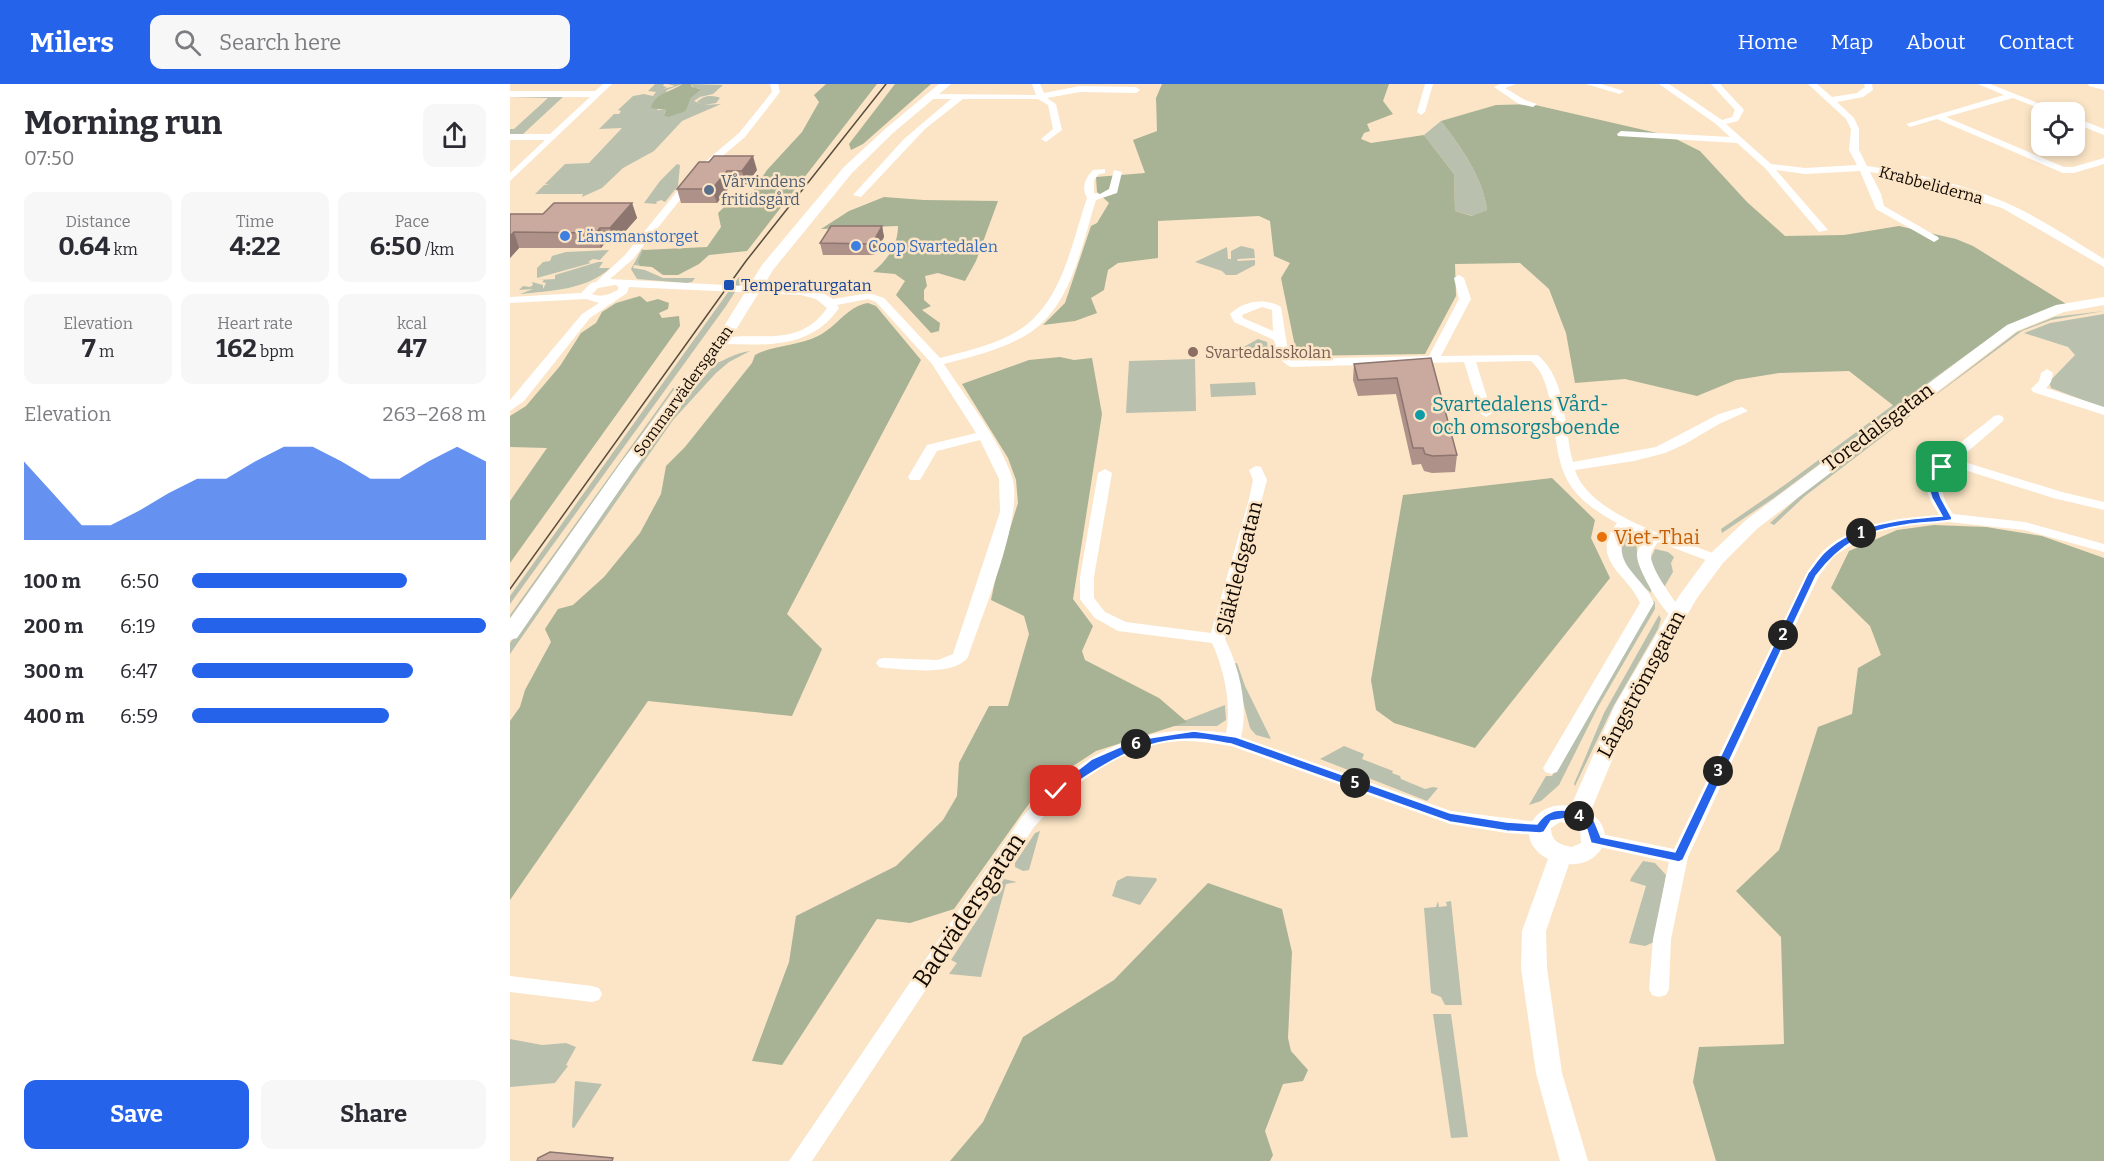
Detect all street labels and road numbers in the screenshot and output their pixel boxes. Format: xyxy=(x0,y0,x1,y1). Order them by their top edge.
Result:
street label: Krabbeliderna xyxy=(1877,162,1985,208)
street label: Sommarvädersgatan xyxy=(629,322,737,460)
street label: Toredalsgatan xyxy=(1818,378,1938,476)
street label: Släktledsgatan xyxy=(1211,498,1267,637)
street label: Långströmsgatan xyxy=(1592,606,1690,762)
street label: Badvädersgatan xyxy=(907,828,1031,992)

